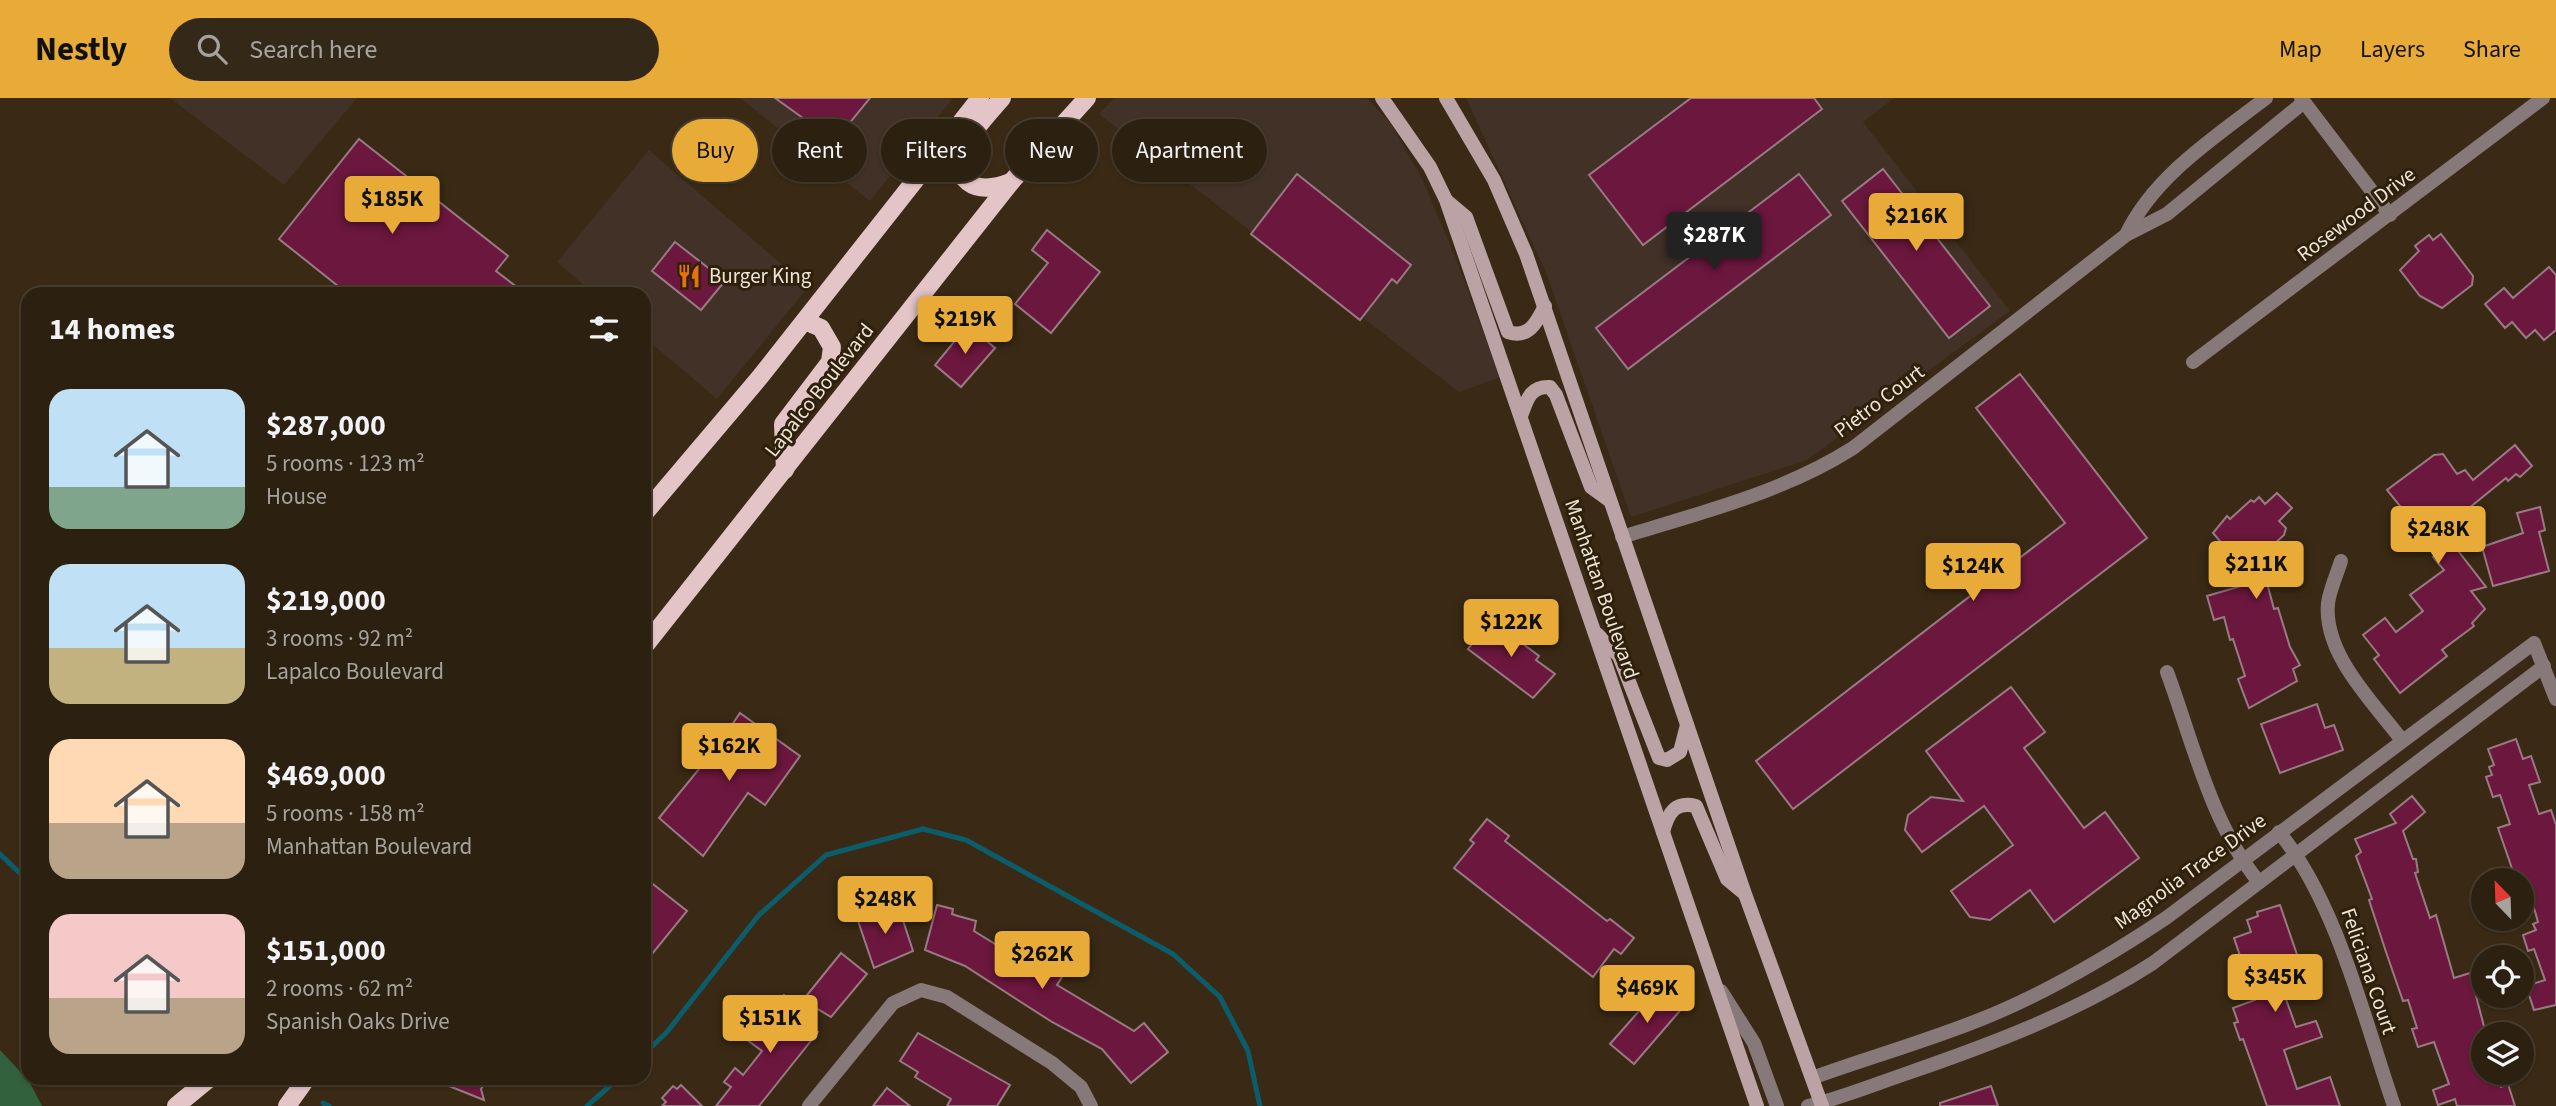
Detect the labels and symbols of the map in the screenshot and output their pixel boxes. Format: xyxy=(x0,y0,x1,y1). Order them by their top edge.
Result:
street label: Rosewood Drive xyxy=(2290,159,2422,269)
pin: $185K xyxy=(343,176,441,236)
pin: $216K xyxy=(1867,194,1965,253)
pin: $287K xyxy=(1665,212,1763,272)
place label: Burger King xyxy=(709,261,812,291)
restaurant icon: Burger King xyxy=(675,262,703,290)
pin: $219K xyxy=(916,296,1014,356)
street label: Lapalco Boulevard xyxy=(757,317,881,463)
street label: Pietro Court xyxy=(1828,357,1930,445)
street label: Manhattan Boulevard xyxy=(1557,495,1647,683)
pin: $248K xyxy=(2389,506,2487,566)
pin: $211K xyxy=(2207,542,2305,601)
pin: $124K xyxy=(1924,544,2022,603)
pin: $122K xyxy=(1462,600,1560,659)
pin: $162K xyxy=(680,724,778,783)
street label: Magnolia Trace Drive xyxy=(2108,806,2272,936)
north arrow xyxy=(2471,868,2534,931)
pin: $248K xyxy=(836,876,934,936)
street label: Feliciana Court xyxy=(2333,904,2405,1038)
pin: $262K xyxy=(993,932,1091,991)
pin: $345K xyxy=(2226,954,2324,1014)
pin: $469K xyxy=(1598,965,1696,1025)
pin: $151K xyxy=(721,996,819,1055)

